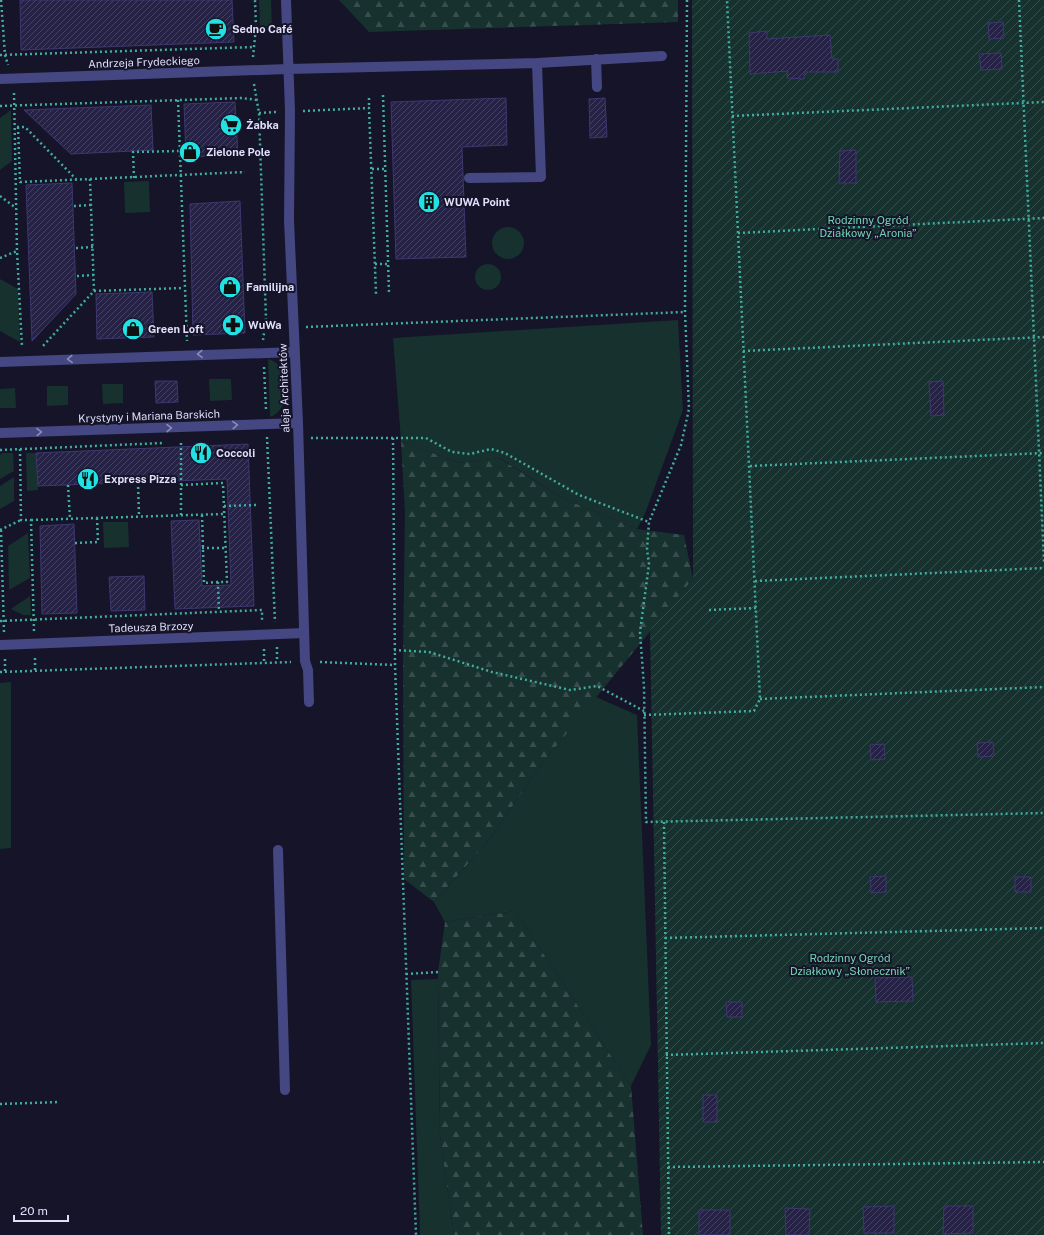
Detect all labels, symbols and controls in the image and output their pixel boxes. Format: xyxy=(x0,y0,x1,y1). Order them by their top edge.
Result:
cafe icon: Sedno Café xyxy=(203,16,229,42)
place label: Sedno Café xyxy=(232,23,292,35)
street label: Andrzeja Frydeckiego xyxy=(88,54,200,70)
supermarket icon: Żabka xyxy=(218,112,244,138)
place label: Żabka xyxy=(246,118,279,131)
shop icon: Zielone Pole xyxy=(177,139,203,165)
place label: Zielone Pole xyxy=(206,146,270,158)
building icon: WUWA Point xyxy=(416,189,442,215)
place label: WUWA Point xyxy=(444,196,510,208)
park label: Rodzinny Ogród Działkowy „Aronia” xyxy=(819,214,917,239)
shop icon: Familijna xyxy=(217,274,243,300)
place label: Familijna xyxy=(246,281,294,293)
pharmacy icon: WuWa xyxy=(220,312,246,338)
shop icon: Green Loft xyxy=(120,316,146,342)
place label: WuWa xyxy=(248,319,282,331)
place label: Green Loft xyxy=(148,323,204,335)
street label: aleja Architektów xyxy=(276,343,292,433)
one-way arrow xyxy=(197,350,203,359)
one-way arrow xyxy=(67,355,73,364)
street label: Krystyny i Mariana Barskich xyxy=(78,408,220,424)
one-way arrow xyxy=(232,421,238,430)
one-way arrow xyxy=(166,423,172,432)
one-way arrow xyxy=(36,428,42,436)
restaurant icon: Coccoli xyxy=(188,440,214,466)
place label: Coccoli xyxy=(216,447,255,459)
restaurant icon: Express Pizza xyxy=(75,466,101,492)
place label: Express Pizza xyxy=(104,473,176,485)
street label: Tadeusza Brzozy xyxy=(108,620,194,634)
park label: Rodzinny Ogród Działkowy „Słonecznik” xyxy=(790,952,910,977)
scale bar xyxy=(14,1197,68,1223)
text: 20 m xyxy=(20,1204,48,1218)

